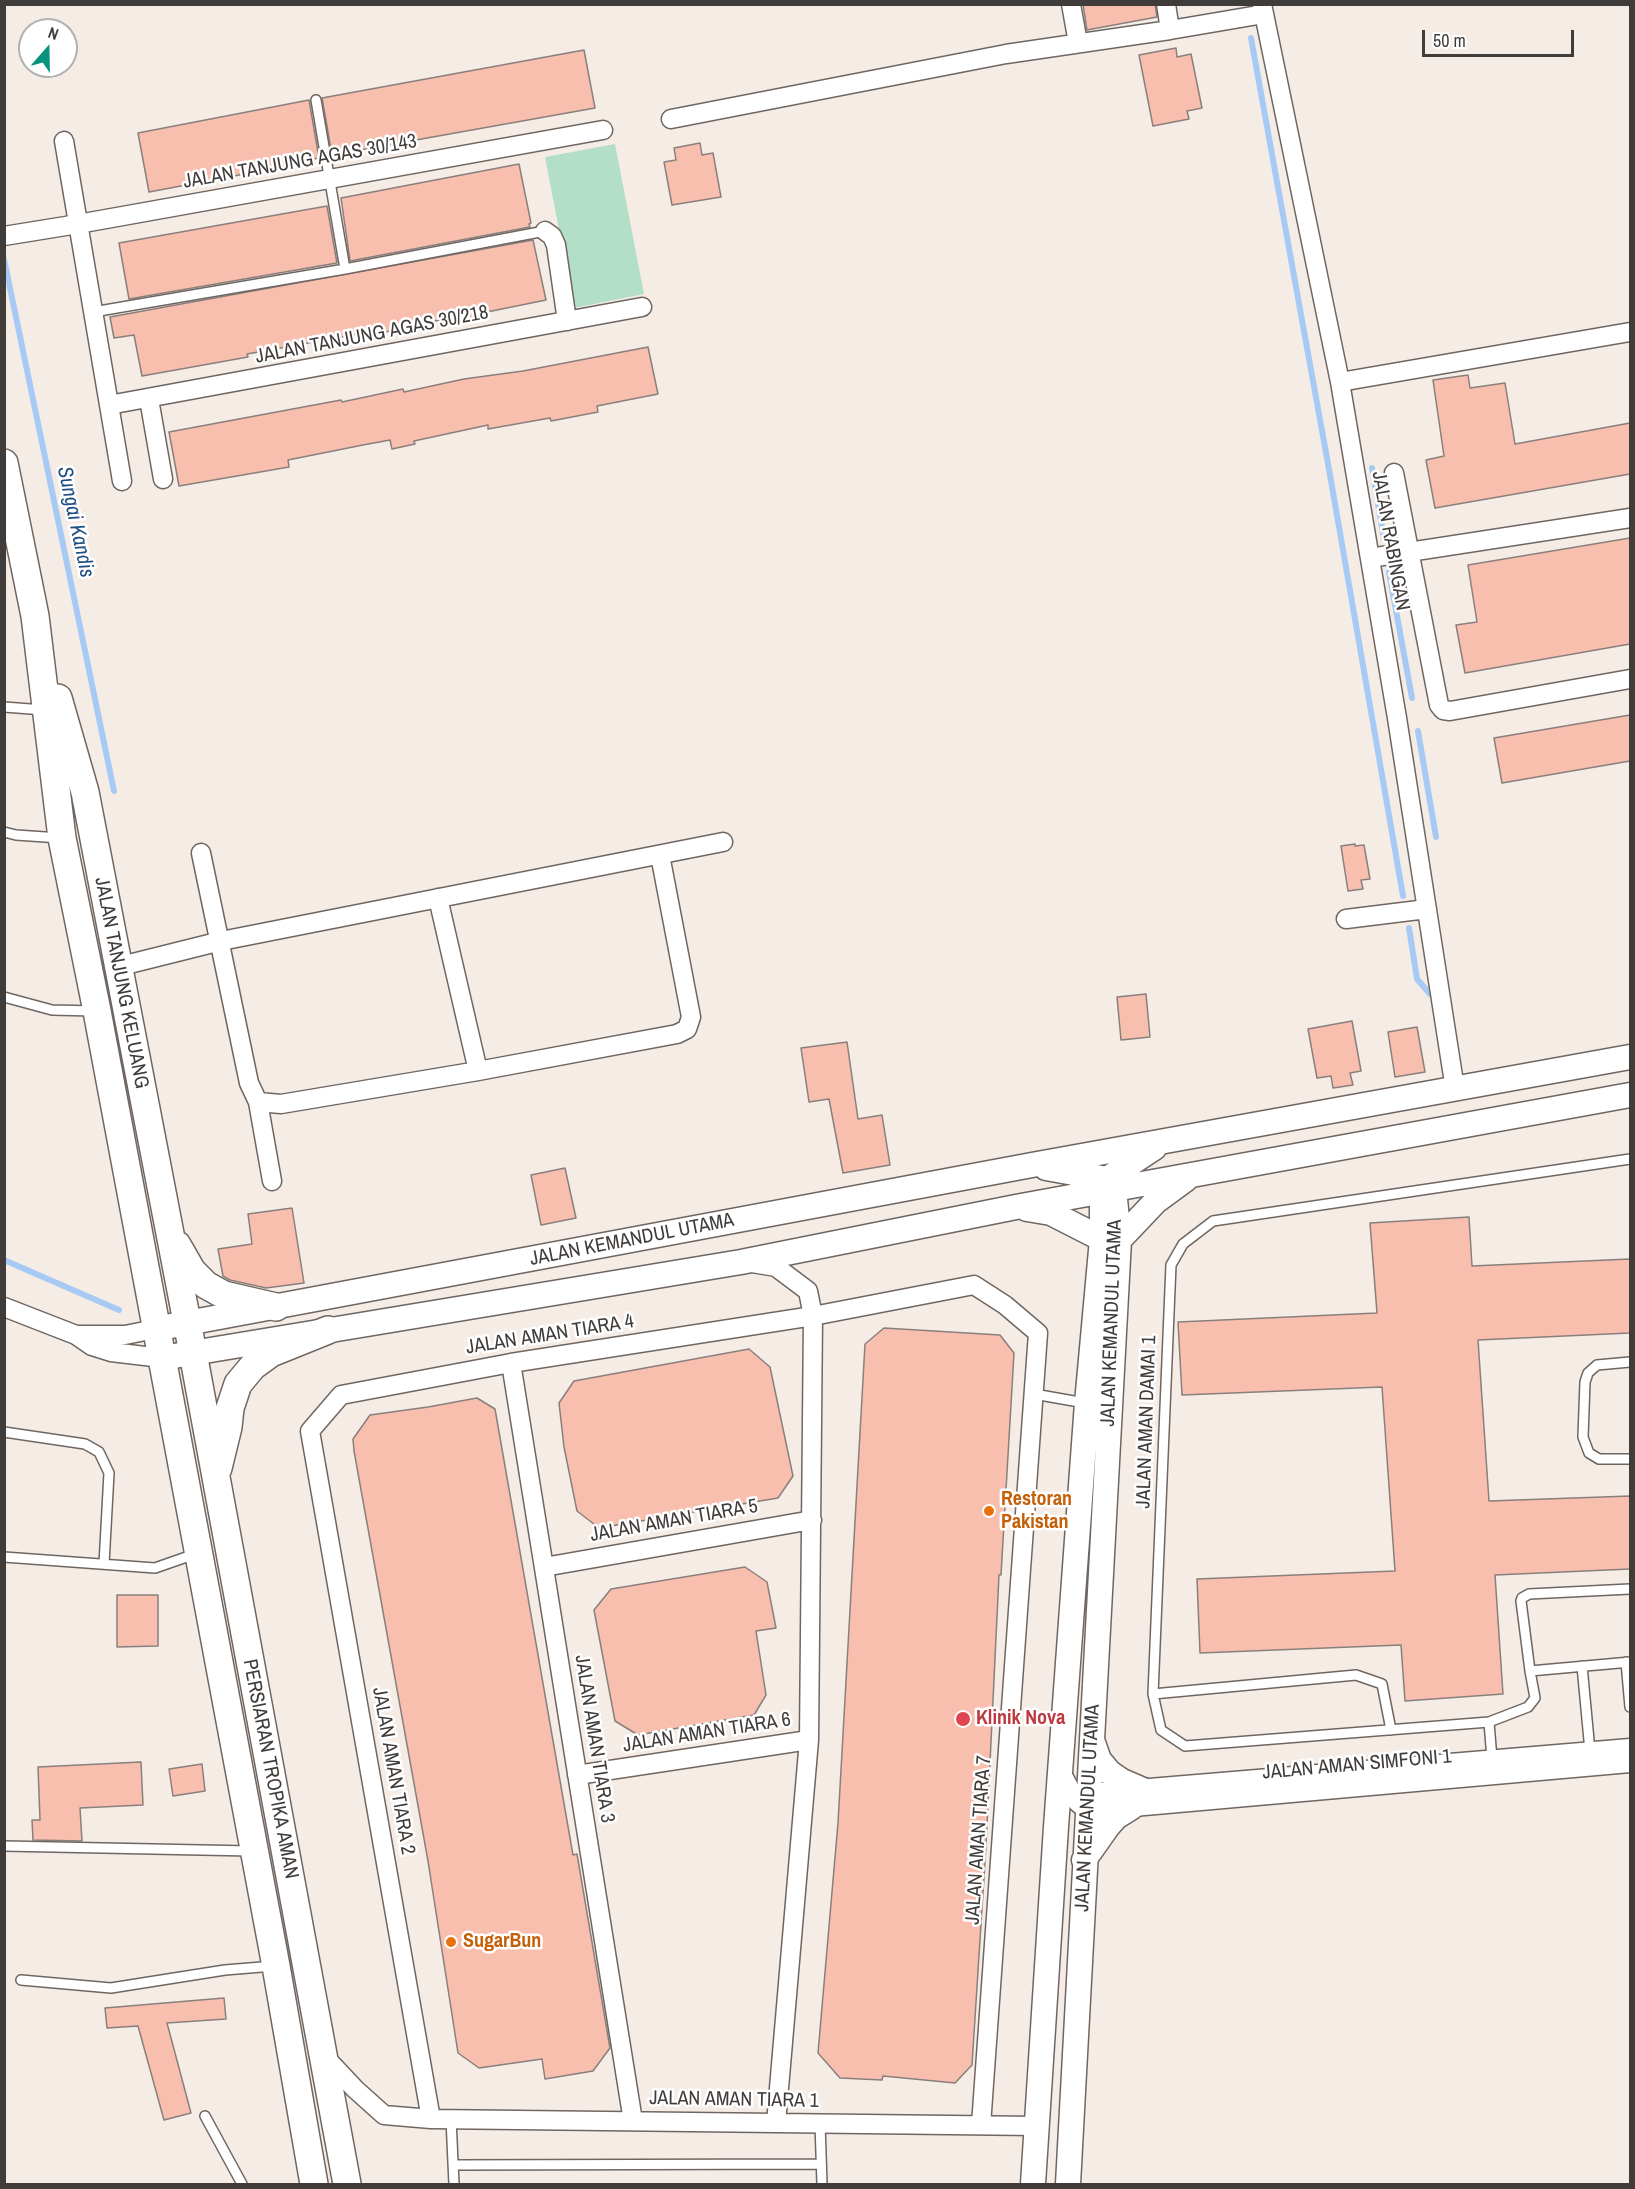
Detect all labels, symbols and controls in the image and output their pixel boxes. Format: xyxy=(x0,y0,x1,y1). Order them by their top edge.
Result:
north arrow xyxy=(18,18,78,78)
scale bar xyxy=(1425,18,1576,56)
text: N xyxy=(45,21,62,45)
text: 50 m xyxy=(1433,28,1466,53)
street label: JALAN TANJUNG AGAS 30/143 xyxy=(181,130,419,194)
street label: JALAN TANJUNG AGAS 30/218 xyxy=(254,301,490,369)
water label: Sungai Kandis xyxy=(51,464,99,580)
street label: JALAN RABINGAN xyxy=(1366,469,1414,613)
street label: JALAN TANJUNG KELUANG xyxy=(89,875,153,1091)
street label: JALAN KEMANDUL UTAMA xyxy=(528,1208,736,1272)
street label: JALAN KEMANDUL UTAMA xyxy=(1096,1219,1128,1427)
street label: JALAN AMAN TIARA 4 xyxy=(464,1310,636,1360)
street label: JALAN AMAN DAMAI 1 xyxy=(1132,1335,1162,1509)
place label: Restoran Pakistan xyxy=(1001,1488,1072,1535)
street label: JALAN AMAN TIARA 5 xyxy=(588,1494,760,1548)
marker: Restoran Pakistan xyxy=(982,1504,996,1518)
street label: JALAN AMAN TIARA 3 xyxy=(569,1653,619,1825)
street label: PERSIARAN TROPIKA AMAN xyxy=(237,1657,303,1881)
street label: JALAN AMAN TIARA 2 xyxy=(366,1685,420,1857)
street label: JALAN KEMANDUL UTAMA xyxy=(1071,1704,1105,1912)
place label: Klinik Nova xyxy=(976,1707,1065,1731)
street label: JALAN AMAN TIARA 6 xyxy=(621,1708,793,1758)
marker: Klinik Nova xyxy=(954,1710,972,1728)
street label: JALAN AMAN SIMFONI 1 xyxy=(1262,1745,1452,1785)
street label: JALAN AMAN TIARA 7 xyxy=(961,1755,997,1925)
place label: SugarBun xyxy=(463,1930,541,1954)
marker: SugarBun xyxy=(444,1935,458,1949)
street label: JALAN AMAN TIARA 1 xyxy=(649,2087,819,2113)

